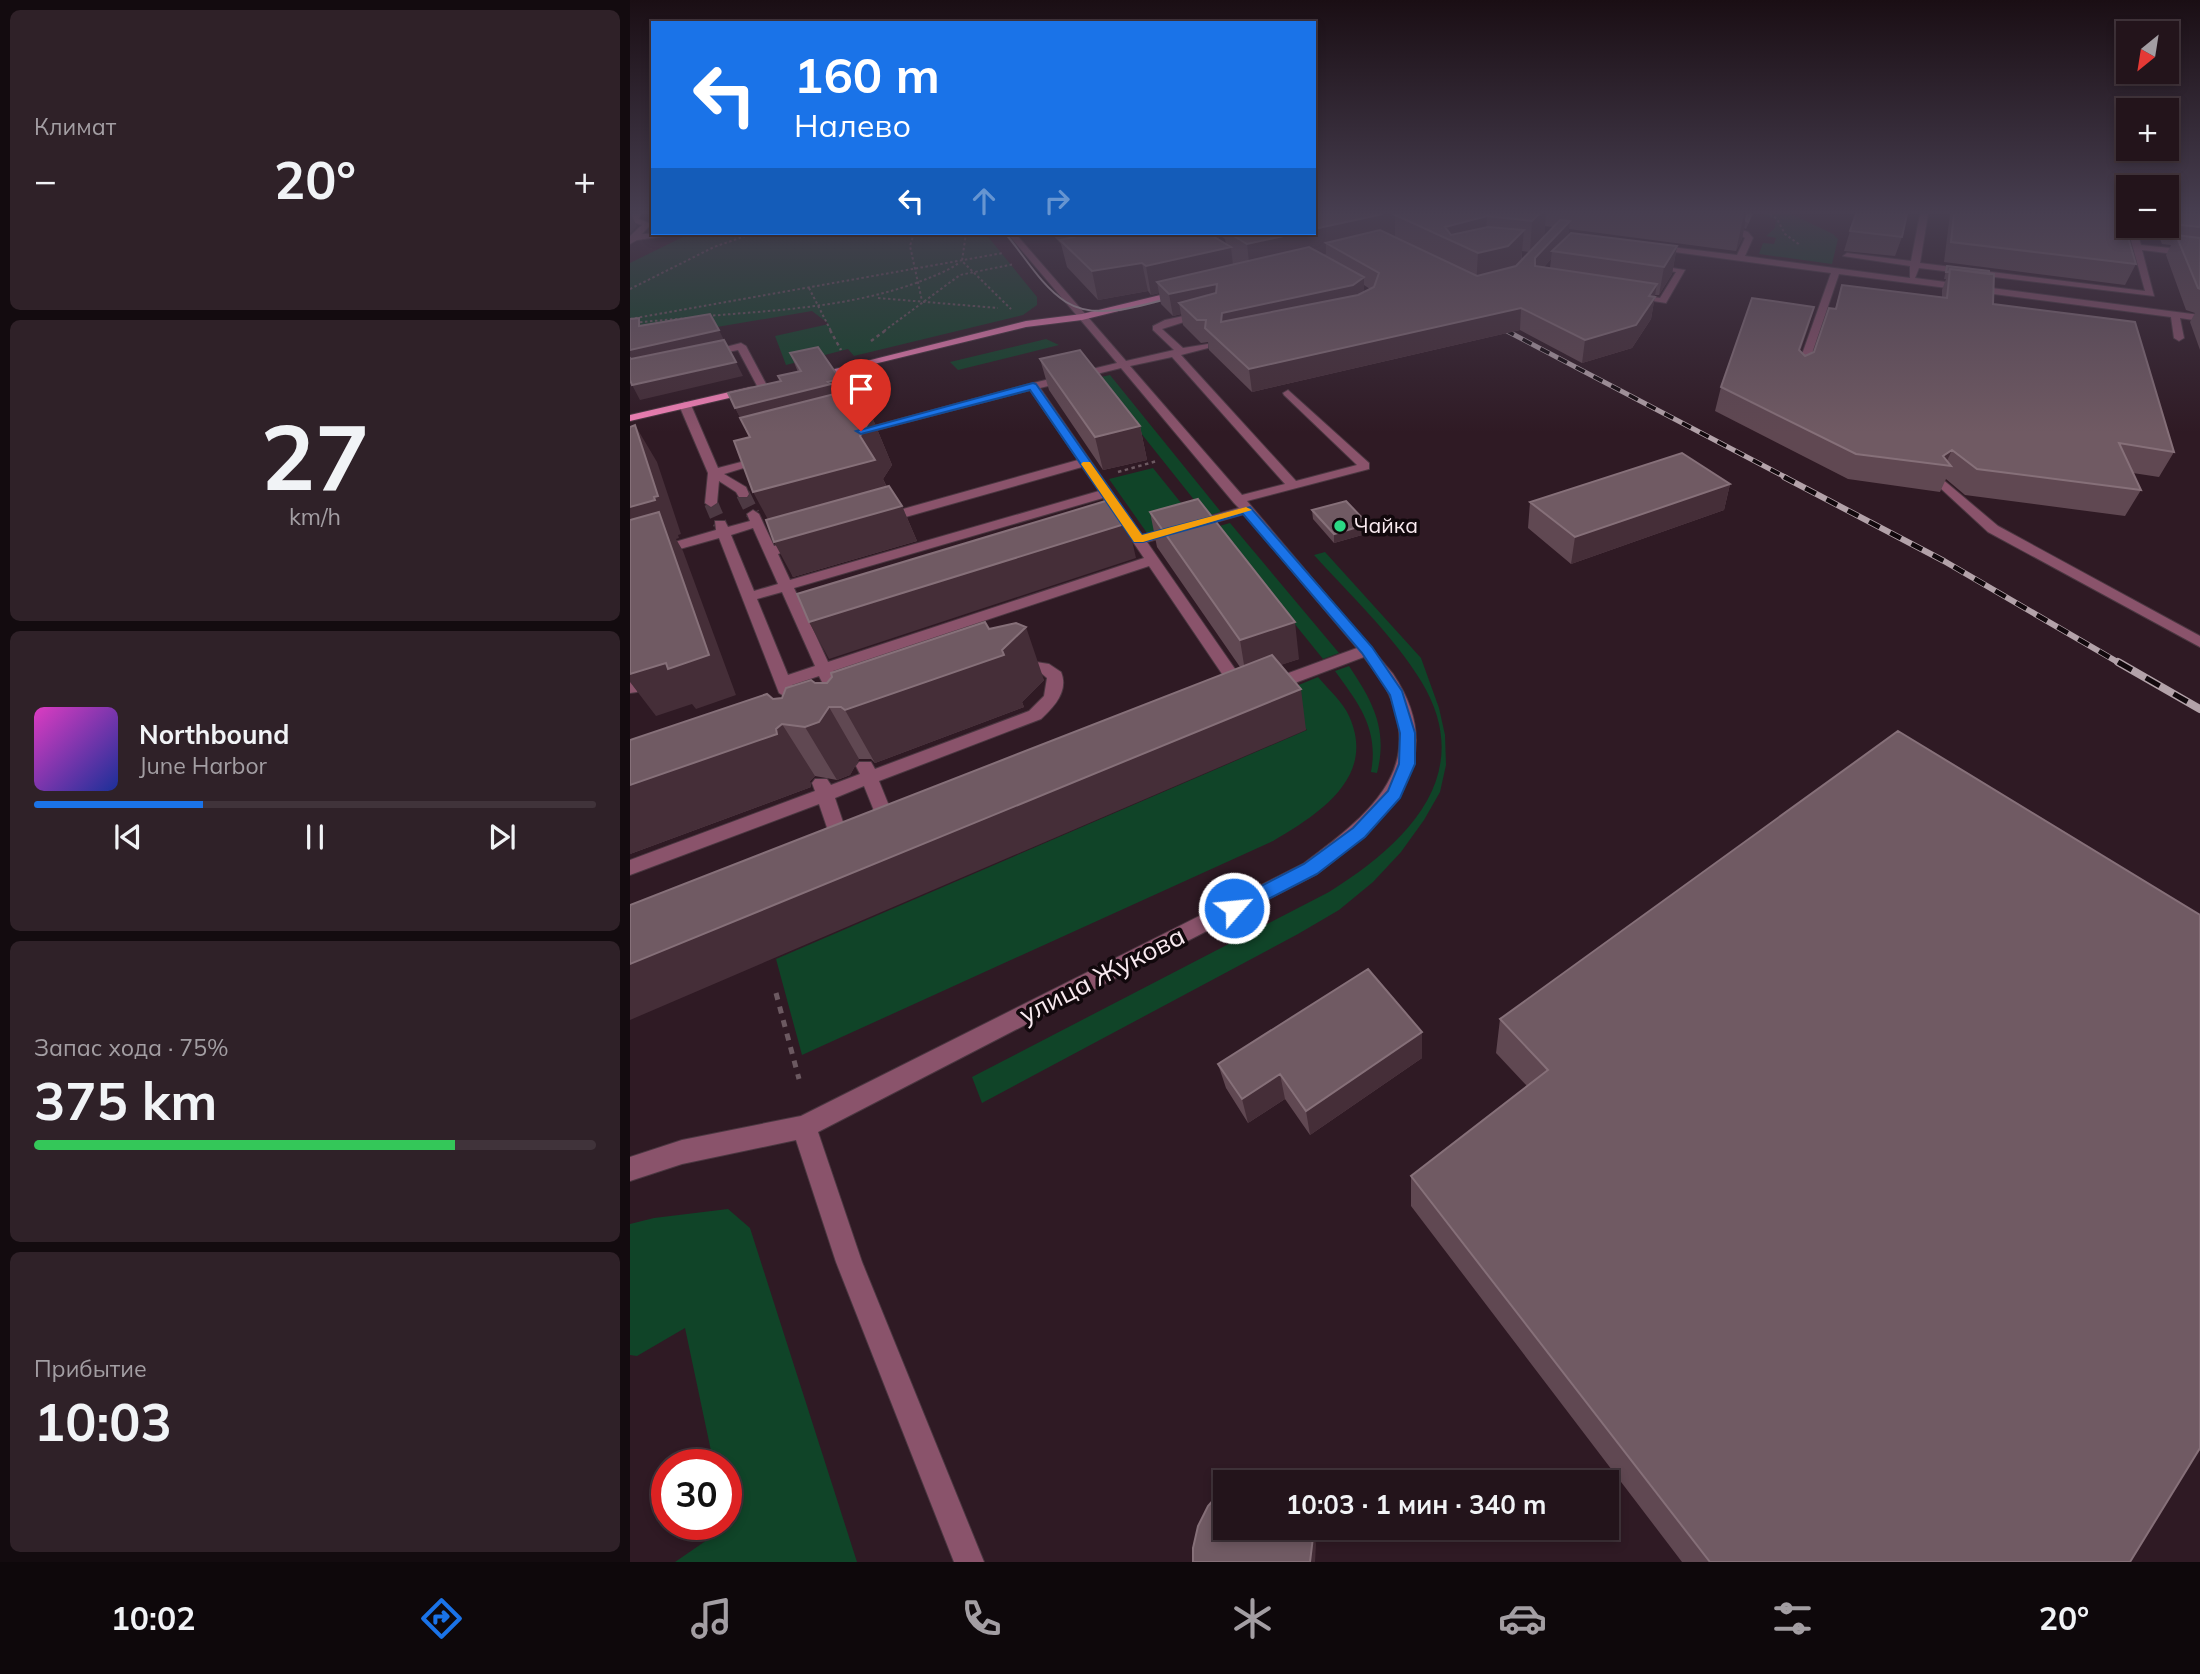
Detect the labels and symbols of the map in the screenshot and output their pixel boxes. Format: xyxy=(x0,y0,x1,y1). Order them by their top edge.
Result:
north arrow xyxy=(2116,21,2179,84)
pin xyxy=(831,359,891,431)
place label: Чайка xyxy=(1354,512,1418,538)
marker: Чайка xyxy=(1332,518,1348,534)
position arrow xyxy=(1197,871,1271,945)
street label: улица Жукова xyxy=(1013,919,1190,1030)
speed limit sign: 30 xyxy=(651,1449,742,1540)

